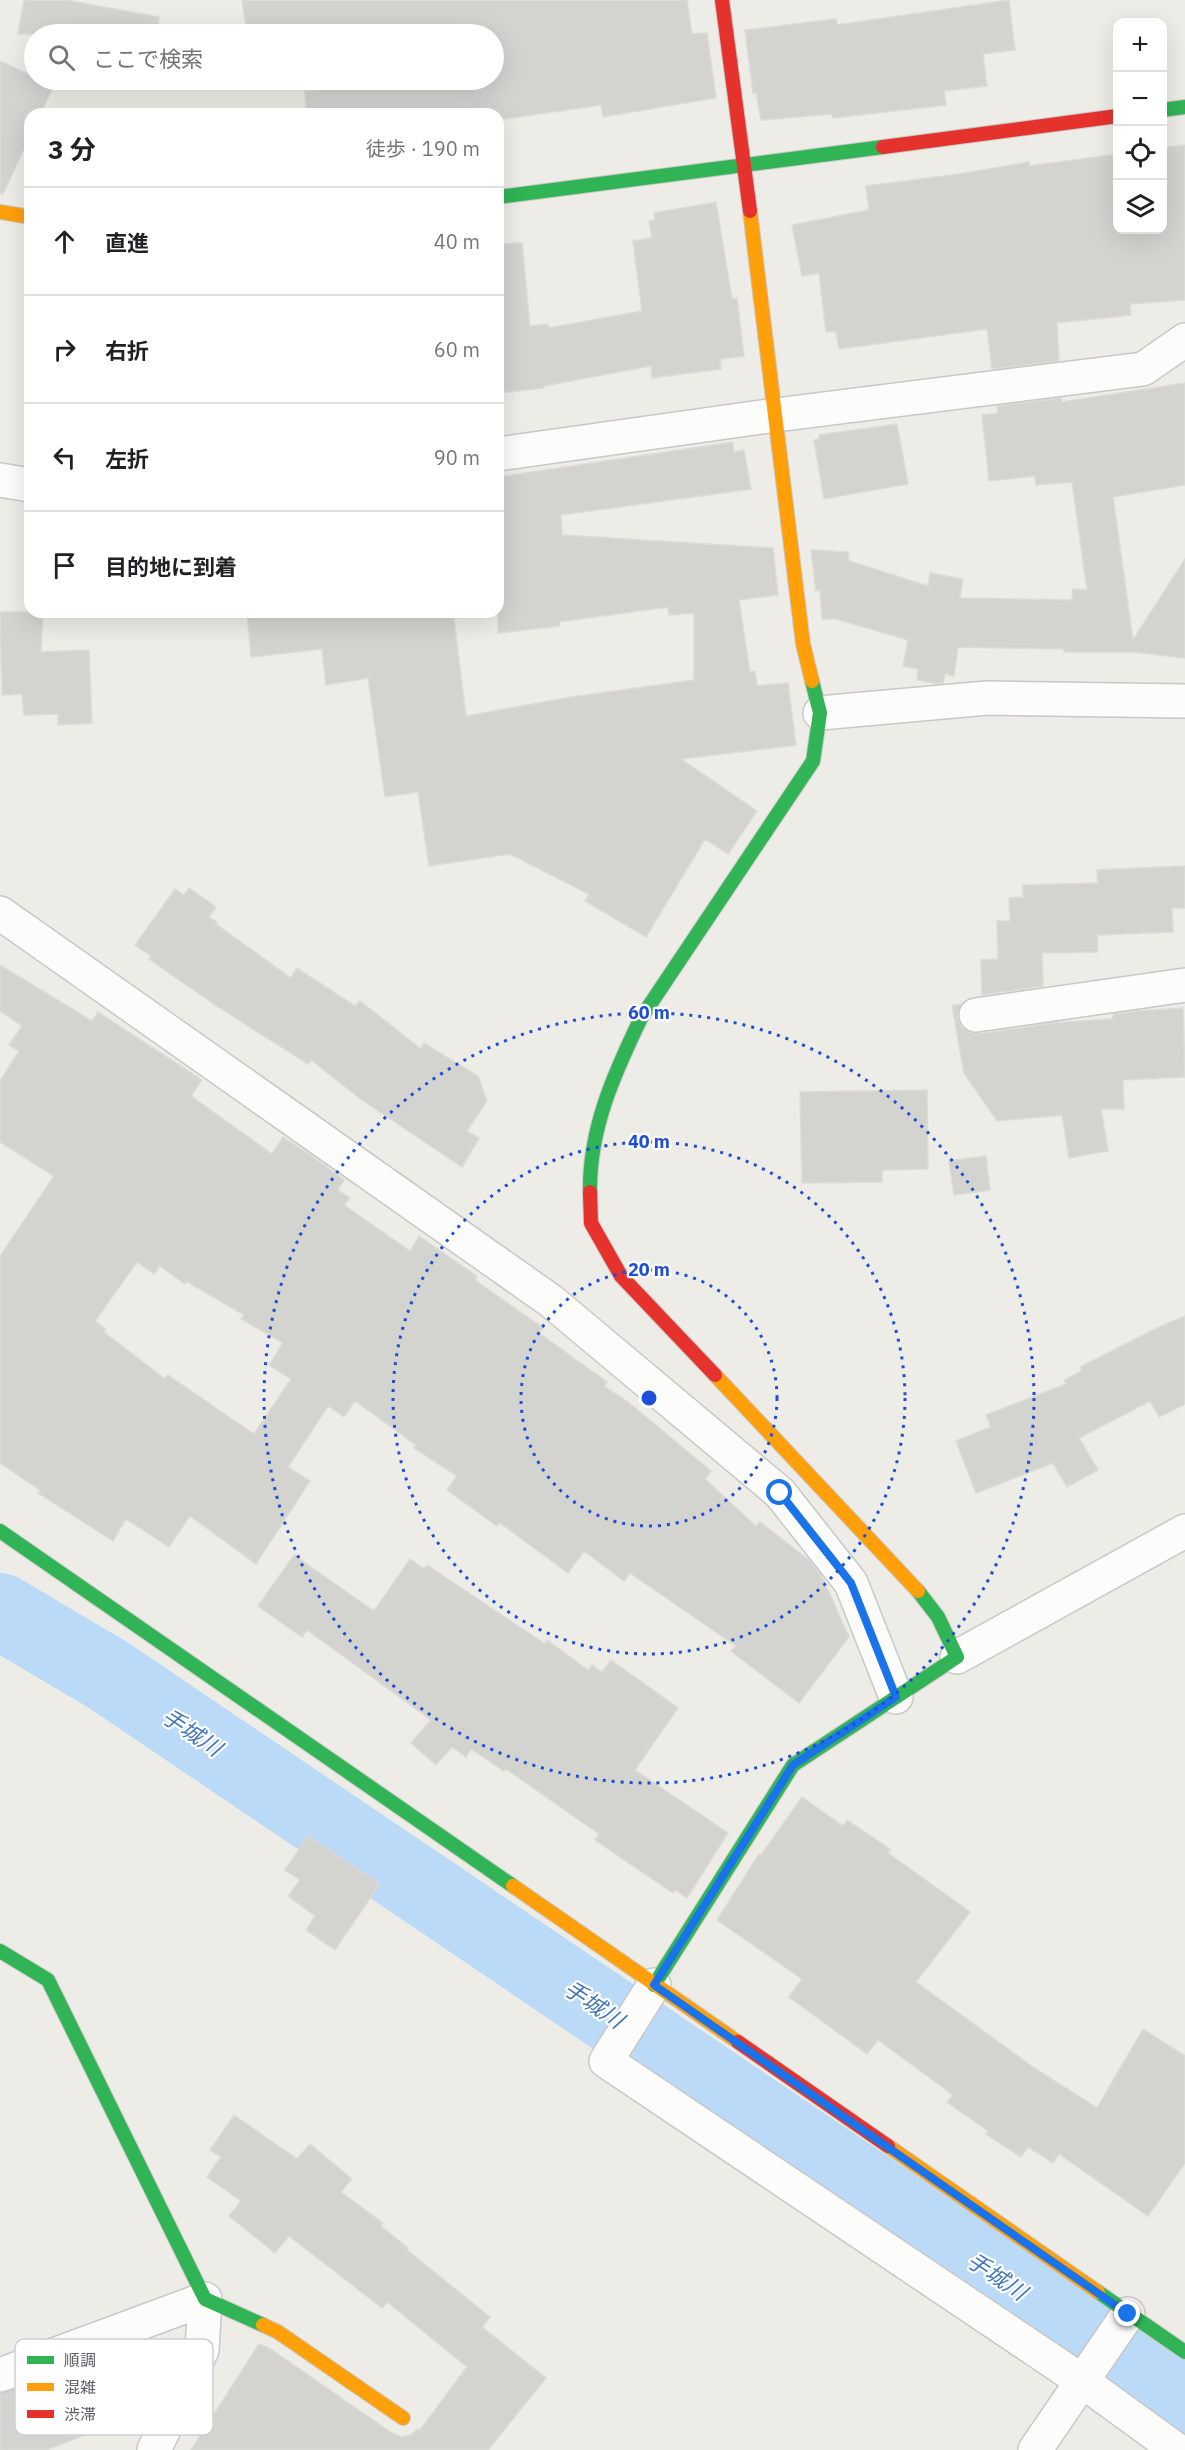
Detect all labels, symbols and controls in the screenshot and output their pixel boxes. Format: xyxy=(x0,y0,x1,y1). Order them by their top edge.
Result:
map controls xyxy=(1113,18,1167,234)
button: + xyxy=(1113,18,1167,72)
search box xyxy=(24,24,504,90)
icon: search xyxy=(45,41,78,74)
text: ここで検索 xyxy=(93,44,203,73)
button: − xyxy=(1113,72,1167,126)
button: locate xyxy=(1113,126,1167,180)
text: 3 分 xyxy=(48,132,96,166)
text: 徒歩 · 190 m xyxy=(366,135,480,162)
button: layers xyxy=(1113,180,1167,234)
icon: ahead xyxy=(48,225,81,258)
text: 直進 xyxy=(105,228,149,257)
text: 40 m xyxy=(434,228,480,255)
icon: right xyxy=(48,333,81,366)
text: 右折 xyxy=(105,336,149,365)
text: 60 m xyxy=(434,336,480,363)
icon: left xyxy=(48,441,81,474)
text: 左折 xyxy=(105,444,149,473)
text: 90 m xyxy=(434,444,480,471)
icon: arrive xyxy=(48,549,81,582)
text: 目的地に到着 xyxy=(105,552,237,581)
text: 60 m xyxy=(628,1001,670,1024)
text: 40 m xyxy=(628,1130,670,1153)
text: 20 m xyxy=(628,1258,670,1281)
centre of rings xyxy=(639,1388,659,1408)
route start xyxy=(766,1479,792,1505)
water label: 手城川 xyxy=(157,1701,229,1763)
water label: 手城川 xyxy=(559,1973,631,2035)
water label: 手城川 xyxy=(962,2245,1034,2307)
route end xyxy=(1114,2300,1140,2326)
legend xyxy=(15,2339,213,2435)
text: 順調 xyxy=(64,2350,96,2370)
text: 混雑 xyxy=(64,2377,96,2397)
text: 渋滞 xyxy=(64,2404,96,2424)

